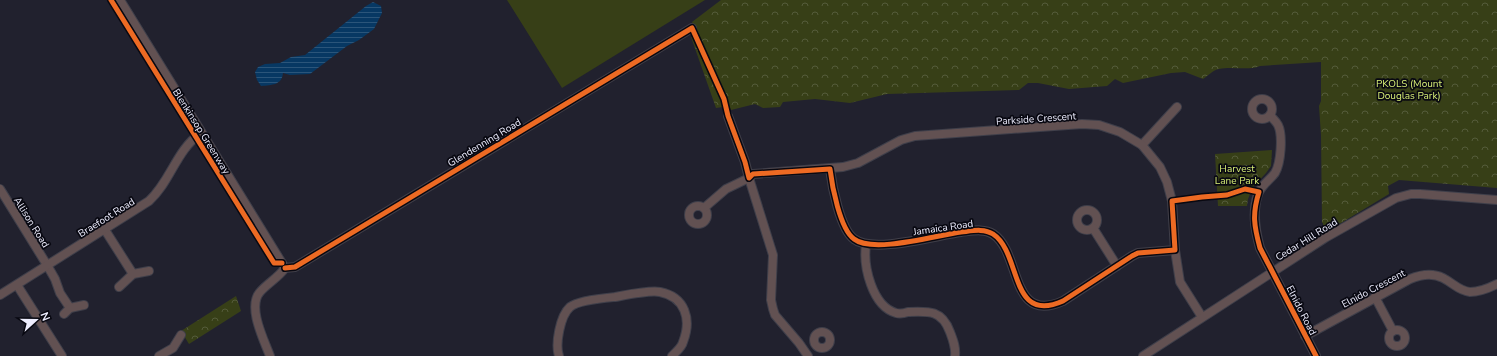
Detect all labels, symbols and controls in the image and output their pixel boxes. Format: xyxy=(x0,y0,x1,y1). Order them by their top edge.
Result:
park label: PKOLS (Mount Douglas Park) xyxy=(1376,77,1442,103)
street label: Blenkinsop Greenway xyxy=(169,86,234,178)
street label: Parkside Crescent xyxy=(996,109,1077,129)
street label: Glendenning Road xyxy=(445,115,524,170)
park label: Harvest Lane Park xyxy=(1215,162,1260,188)
street label: Allison Road xyxy=(10,194,52,251)
street label: Braefoot Road xyxy=(75,195,138,241)
street label: Cedar Hill Road xyxy=(1273,215,1340,265)
street label: Jamaica Road xyxy=(911,217,974,239)
street label: Elnido Crescent xyxy=(1339,266,1408,312)
street label: Elnido Road xyxy=(1283,283,1320,338)
north arrow xyxy=(16,300,56,340)
text: N xyxy=(36,310,53,323)

